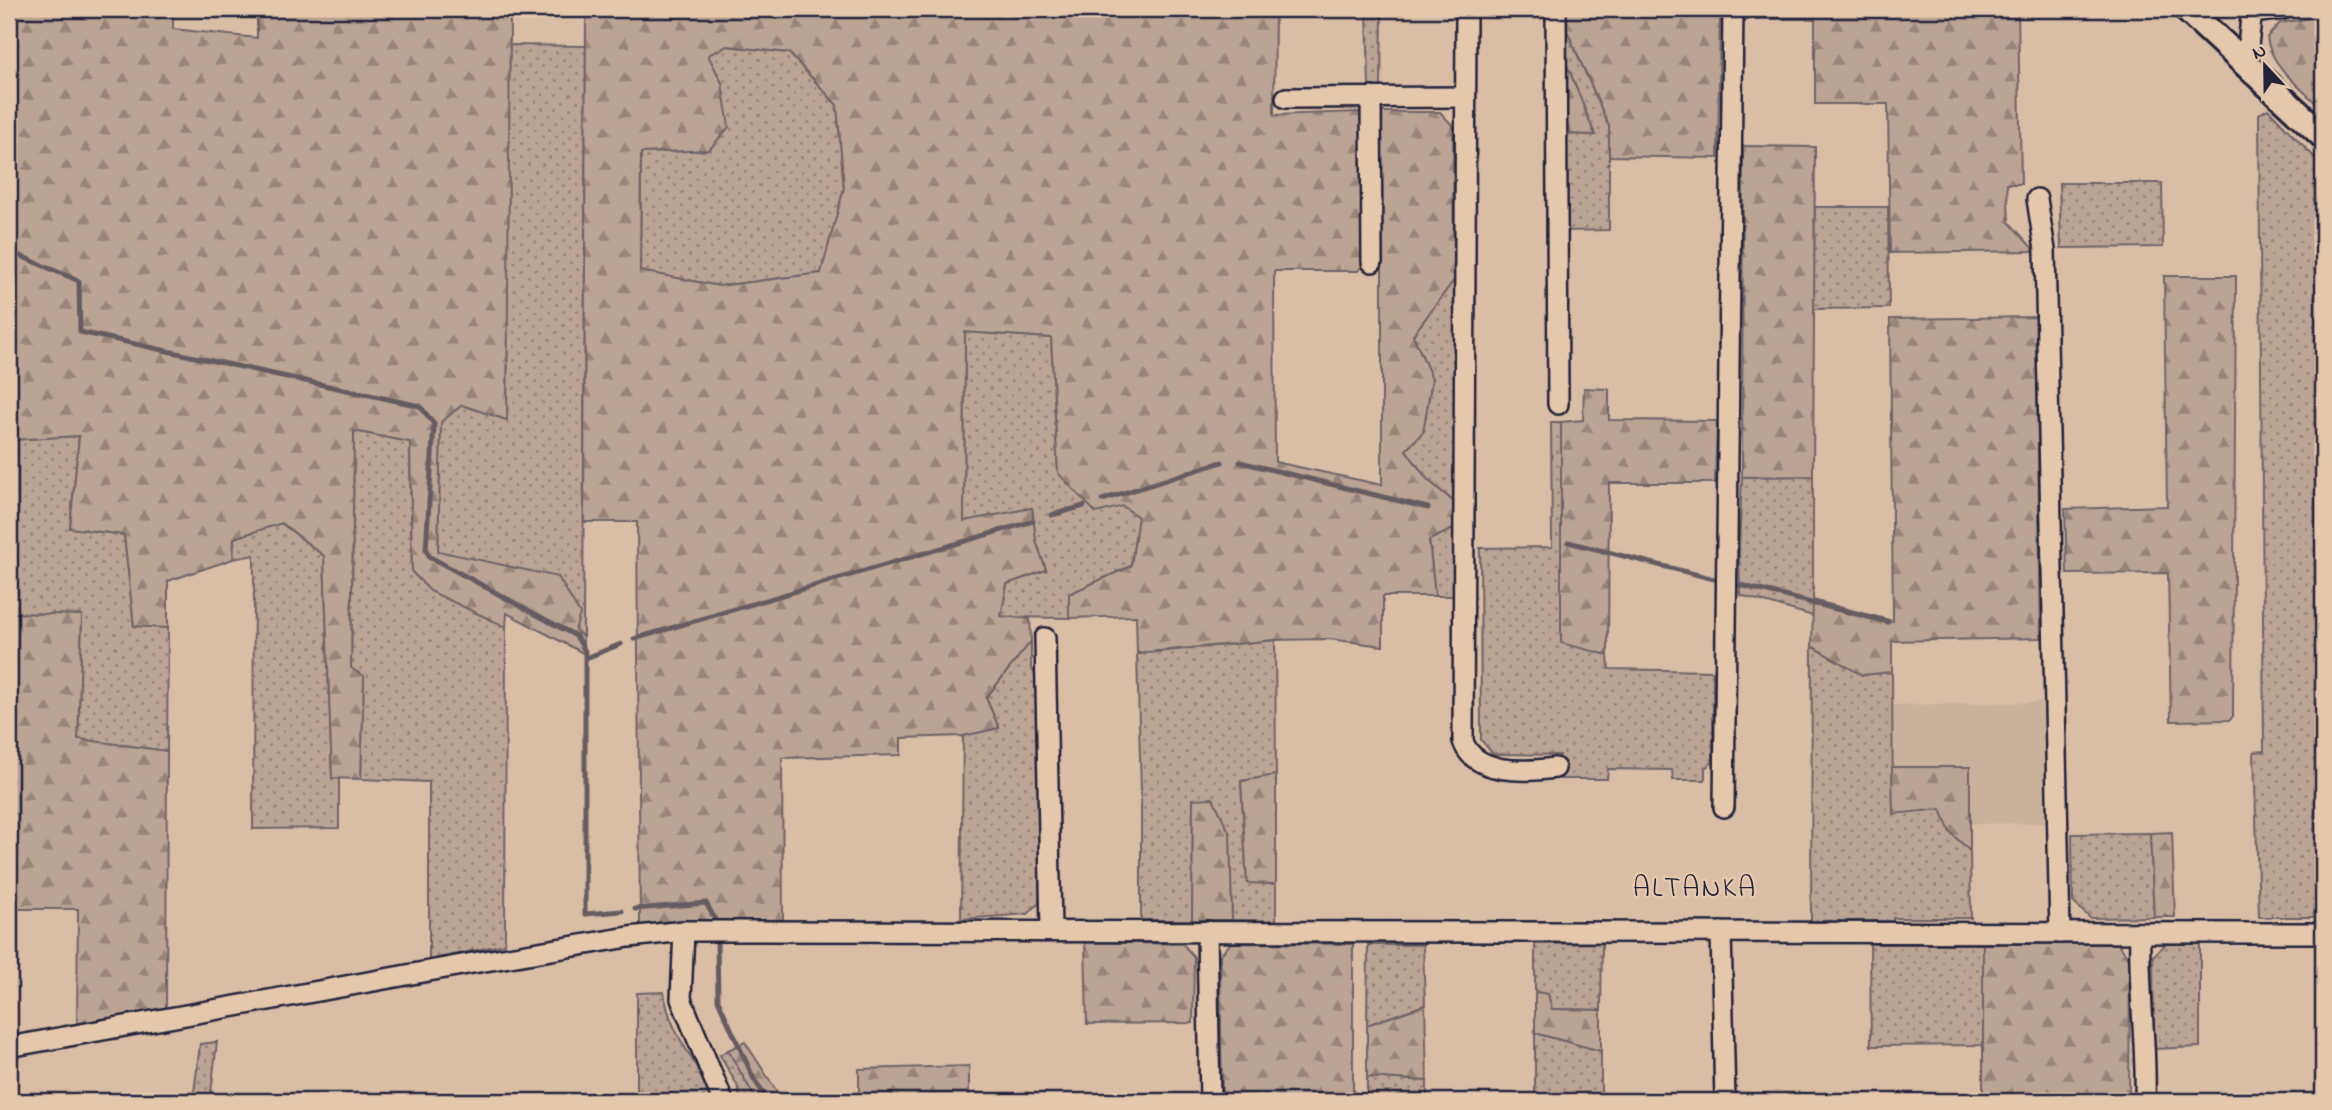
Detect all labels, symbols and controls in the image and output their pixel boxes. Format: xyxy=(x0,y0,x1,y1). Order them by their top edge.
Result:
north arrow xyxy=(2230,32,2300,102)
text: N xyxy=(2249,38,2271,67)
district label: ALTANKA xyxy=(1633,869,1757,910)

